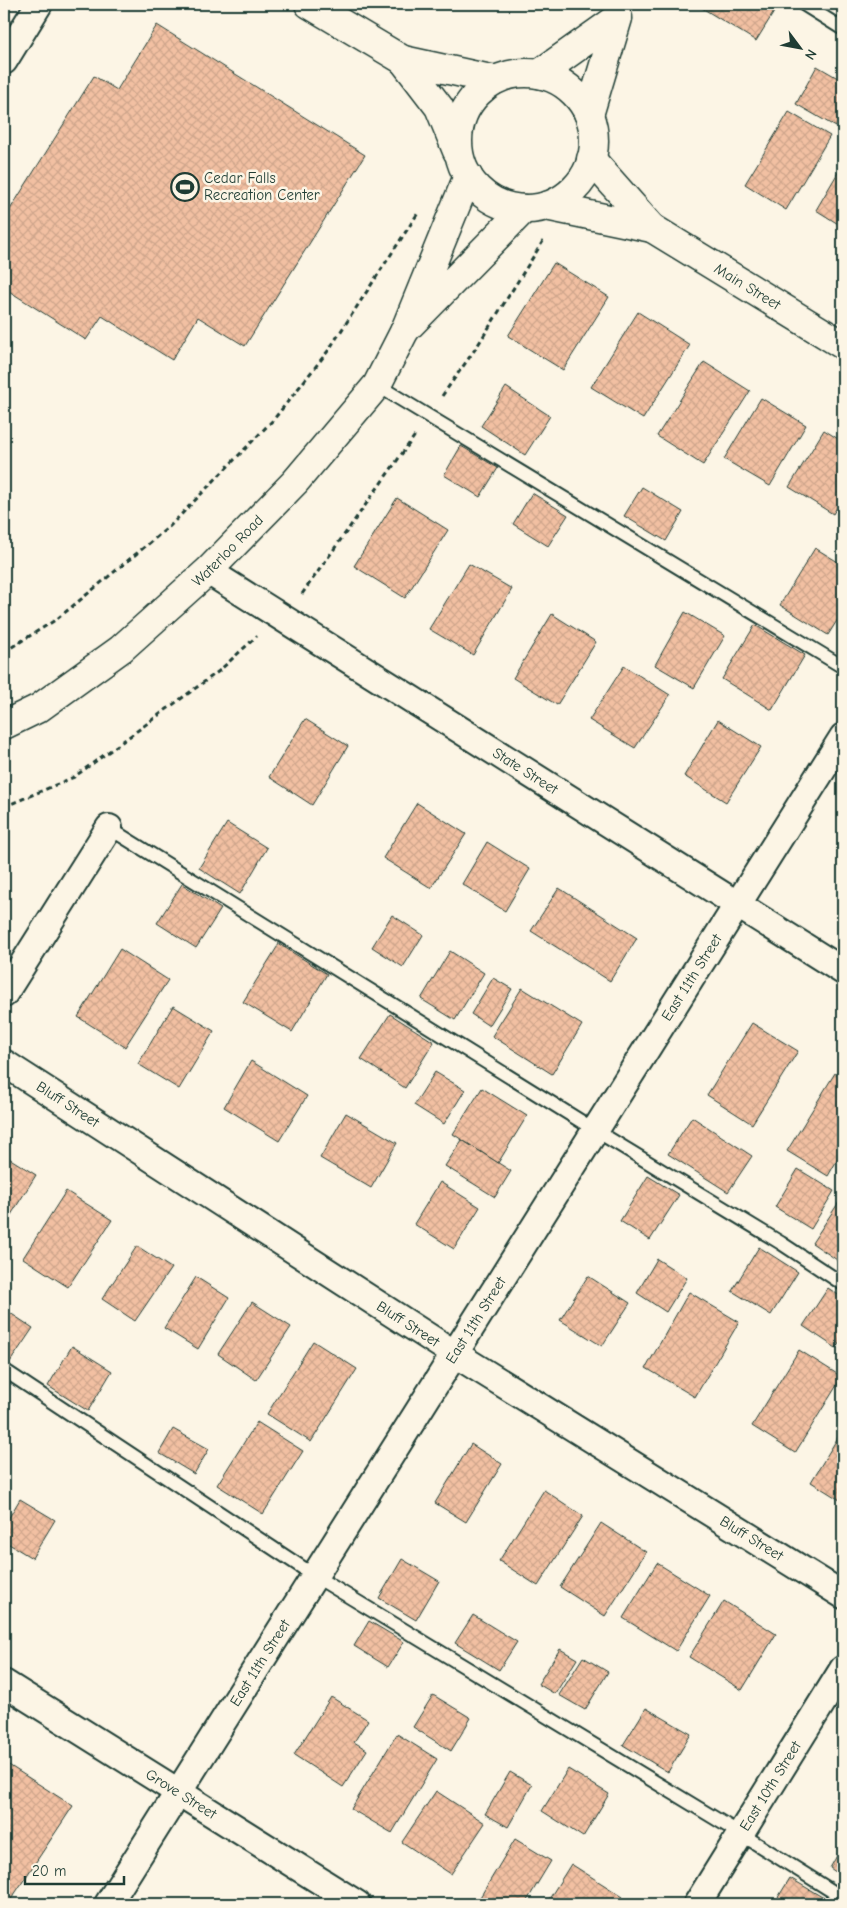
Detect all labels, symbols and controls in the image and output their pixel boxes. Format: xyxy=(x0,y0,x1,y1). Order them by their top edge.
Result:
north arrow xyxy=(774,22,824,72)
text: N xyxy=(801,46,820,63)
place label: Cedar Falls Recreation Center xyxy=(204,169,320,204)
sports icon: Cedar Falls Recreation Center xyxy=(170,172,200,202)
street label: Main Street xyxy=(711,259,785,314)
street label: Waterloo Road xyxy=(188,511,267,590)
street label: State Street xyxy=(489,744,562,799)
street label: East 11th Street xyxy=(658,930,726,1024)
street label: Bluff Street xyxy=(33,1077,103,1131)
street label: East 11th Street xyxy=(442,1273,510,1367)
street label: Bluff Street xyxy=(373,1297,444,1351)
street label: Bluff Street xyxy=(717,1512,787,1565)
street label: East 11th Street xyxy=(226,1615,294,1710)
street label: East 10th Street xyxy=(736,1737,805,1834)
street label: Grove Street xyxy=(142,1765,221,1823)
scale bar xyxy=(25,1853,124,1885)
text: 20 m xyxy=(32,1862,66,1880)

